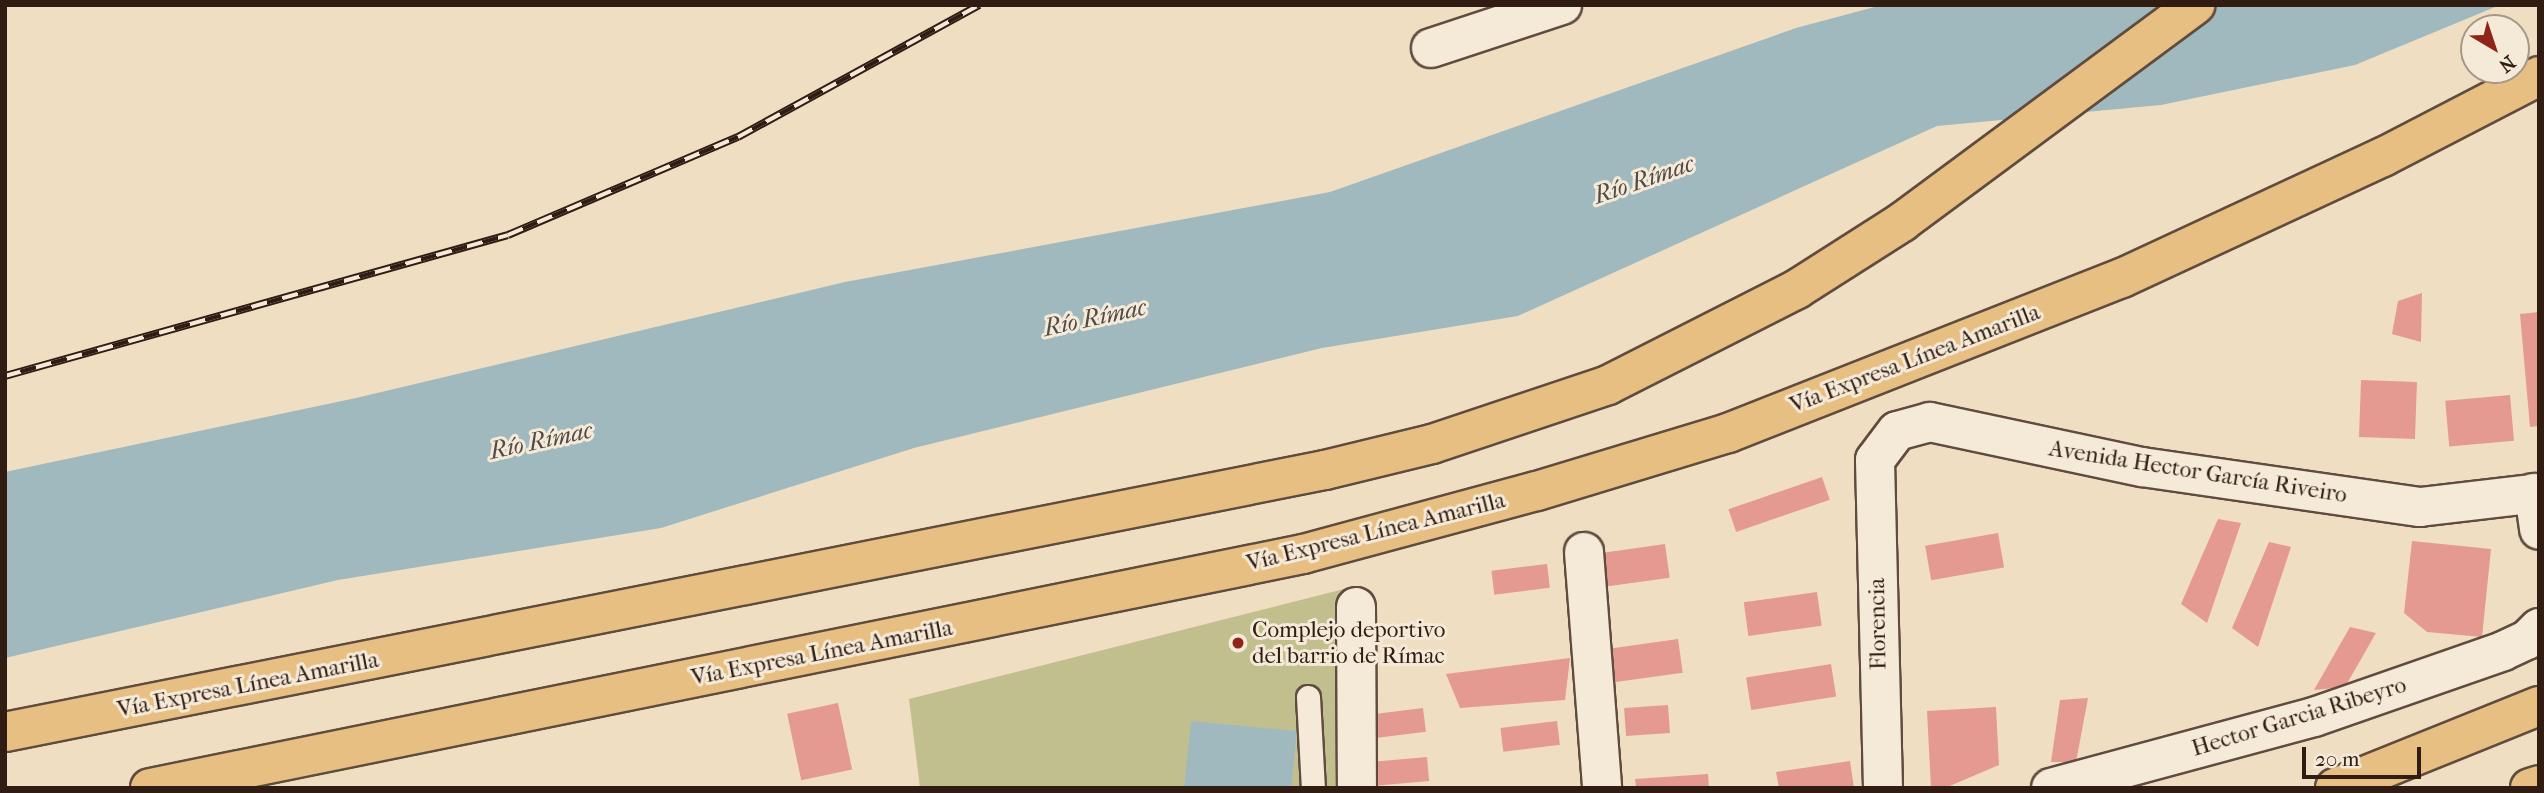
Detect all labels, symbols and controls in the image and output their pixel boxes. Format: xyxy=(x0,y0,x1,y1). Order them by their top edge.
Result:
north arrow xyxy=(2460,14,2530,84)
text: N xyxy=(2494,51,2519,77)
water label: Río Rímac xyxy=(1590,149,1698,211)
water label: Río Rímac xyxy=(1041,293,1149,343)
street label: Vía Expresa Línea Amarilla xyxy=(1786,299,2044,419)
water label: Río Rímac xyxy=(487,416,595,466)
street label: Avenida Hector García Riveiro xyxy=(2047,435,2349,509)
street label: Vía Expresa Línea Amarilla xyxy=(1244,486,1508,578)
street label: Florencia xyxy=(1863,578,1893,670)
street label: Vía Expresa Línea Amarilla xyxy=(689,614,955,692)
place label: Complejo deportivo del barrio de Rímac xyxy=(1252,616,1445,670)
marker: Complejo deportivo del barrio de Rímac xyxy=(1230,635,1246,651)
street label: Vía Expresa Línea Amarilla xyxy=(115,646,381,724)
street label: Hector Garcia Ribeyro xyxy=(2188,671,2410,763)
scale bar xyxy=(2306,734,2425,778)
text: 20 m xyxy=(2315,747,2359,771)

